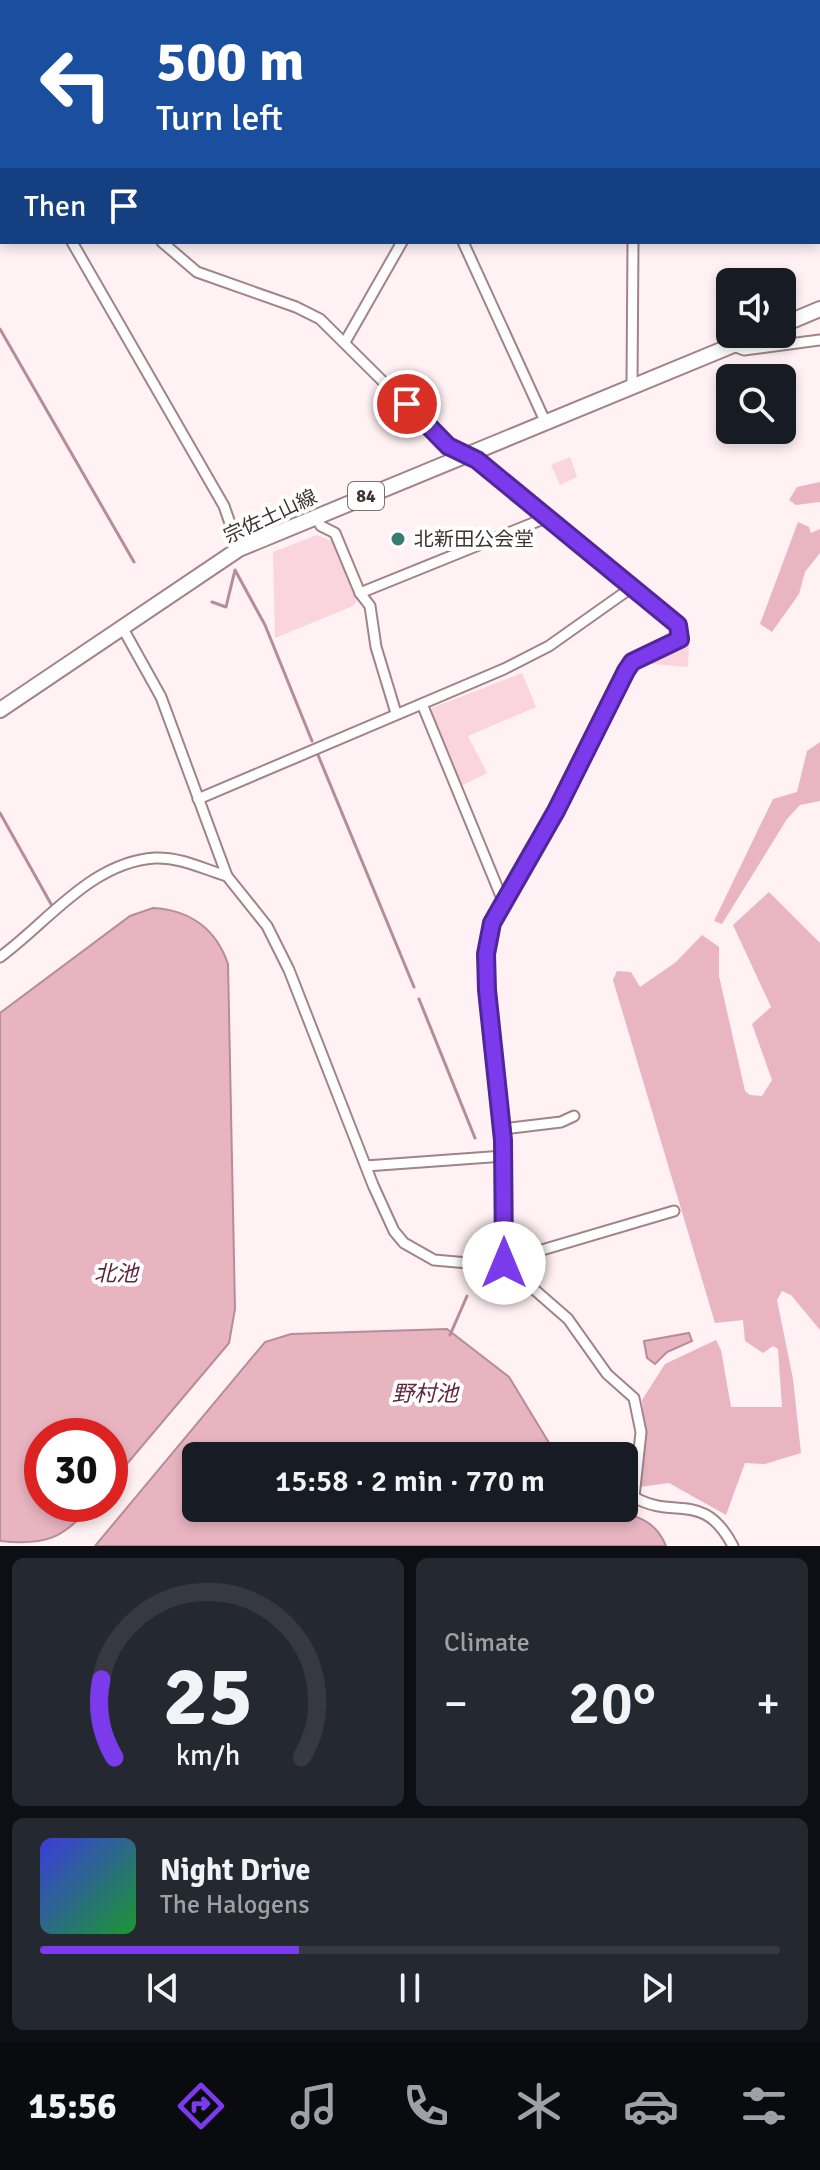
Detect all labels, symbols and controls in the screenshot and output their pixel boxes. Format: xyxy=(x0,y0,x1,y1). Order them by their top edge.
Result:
text: 500 m xyxy=(156,27,304,96)
icon: left xyxy=(24,32,128,136)
text: Turn left xyxy=(156,96,283,141)
icon: arrive xyxy=(102,184,146,228)
text: Then xyxy=(24,188,86,225)
map controls xyxy=(716,268,796,444)
button: sound xyxy=(716,268,796,348)
button: search xyxy=(716,364,796,444)
pin xyxy=(373,370,441,438)
icon: arrive xyxy=(385,382,429,426)
road number: 84 xyxy=(348,482,384,510)
street label: 宗佐土山線 xyxy=(220,484,321,549)
place label: 北新田公会堂 xyxy=(414,527,534,552)
marker: 北新田公会堂 xyxy=(389,530,407,548)
position arrow xyxy=(462,1221,546,1305)
water label: 北池 xyxy=(94,1260,140,1287)
water label: 野村池 xyxy=(392,1380,460,1407)
speed limit sign: 30 xyxy=(24,1418,128,1522)
text: 15:58 · 2 min · 770 m xyxy=(275,1463,545,1500)
text: Climate xyxy=(444,1627,530,1659)
text: 25 xyxy=(163,1646,253,1748)
text: 20° xyxy=(568,1667,656,1741)
text: − xyxy=(444,1677,468,1731)
text: + xyxy=(756,1677,780,1731)
text: km/h xyxy=(176,1738,240,1773)
text: Night Drive xyxy=(160,1852,310,1889)
text: The Halogens xyxy=(160,1889,310,1921)
icon: previous xyxy=(141,1966,185,2010)
icon: pause xyxy=(388,1966,432,2010)
icon: next xyxy=(635,1966,679,2010)
icon: directions xyxy=(173,2078,229,2134)
icon: music xyxy=(286,2078,342,2134)
icon: phone xyxy=(398,2078,454,2134)
icon: climate xyxy=(511,2078,567,2134)
icon: car xyxy=(623,2078,679,2134)
icon: filters xyxy=(736,2078,792,2134)
text: 15:56 xyxy=(28,2084,117,2129)

